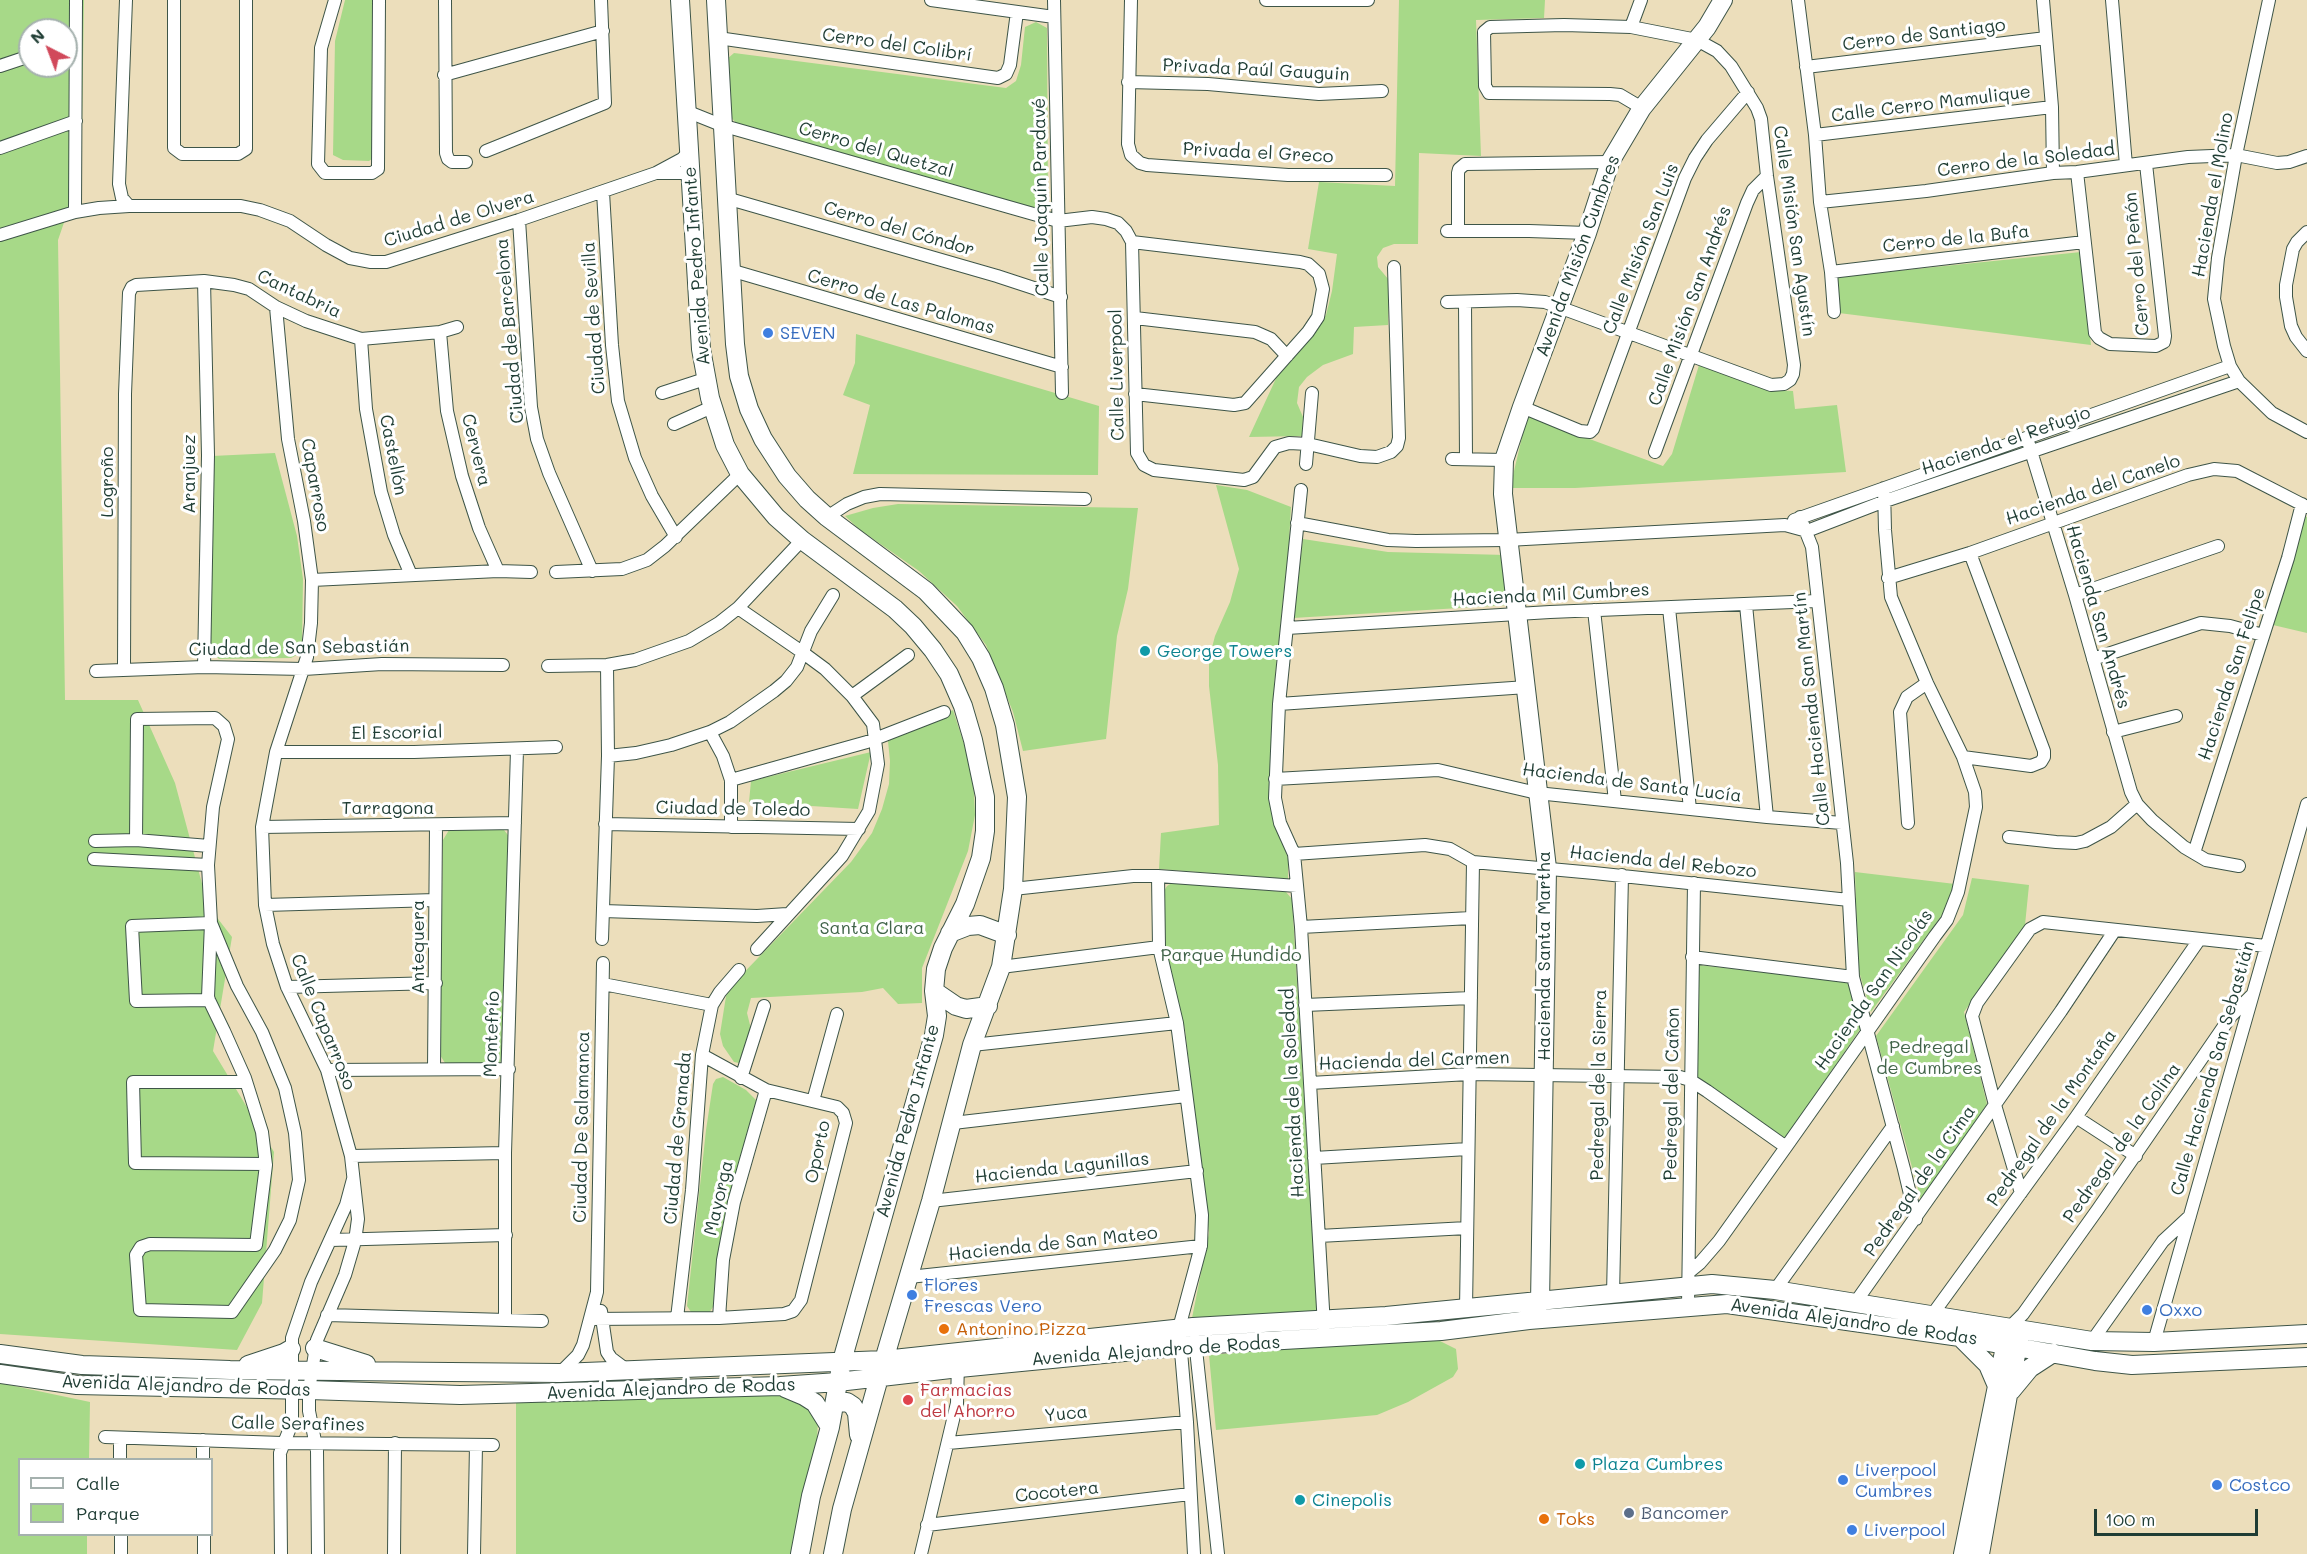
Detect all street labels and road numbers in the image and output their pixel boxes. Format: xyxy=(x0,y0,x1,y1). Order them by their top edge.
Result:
street label: Cerro de Santiago xyxy=(1841,14,2007,56)
street label: Cerro del Colibrí xyxy=(821,24,973,66)
street label: Privada Paúl Gauguin xyxy=(1162,54,1350,86)
street label: Calle Cerro Mamulique xyxy=(1830,81,2032,127)
street label: Calle Joaquín Pardavé xyxy=(1028,98,1054,296)
street label: Hacienda el Molino xyxy=(2188,111,2238,279)
street label: Cerro del Quetzal xyxy=(796,118,956,182)
street label: Calle Misión San Agustín xyxy=(1769,124,1819,338)
street label: Privada el Greco xyxy=(1182,138,1334,168)
street label: Cerro de la Soledad xyxy=(1936,138,2116,182)
street label: Avenida Misión Cumbres xyxy=(1531,152,1625,360)
street label: Calle Misión San Luis xyxy=(1598,161,1684,337)
street label: Avenida Pedro Infante xyxy=(679,166,715,366)
street label: Ciudad de Olvera xyxy=(381,186,537,252)
street label: Cerro del Peñón xyxy=(2120,191,2154,337)
street label: Cerro del Cóndor xyxy=(821,197,977,261)
street label: Calle Misión San Andrés xyxy=(1644,203,1736,409)
street label: Cerro de la Bufa xyxy=(1882,221,2030,257)
street label: Ciudad de Barcelona xyxy=(491,237,529,425)
street label: Ciudad de Sevilla xyxy=(578,241,610,395)
street label: Cantabria xyxy=(253,265,345,323)
street label: Cerro de Las Palomas xyxy=(805,265,997,339)
street label: Calle Liverpool xyxy=(1105,309,1129,441)
street label: Hacienda el Refugio xyxy=(1919,402,2093,480)
street label: Cervera xyxy=(457,412,495,488)
street label: Castellón xyxy=(375,413,411,497)
street label: Aranjuez xyxy=(178,434,200,514)
street label: Caparroso xyxy=(296,437,334,533)
street label: Logroño xyxy=(96,447,118,517)
street label: Hacienda del Canelo xyxy=(2003,450,2183,530)
street label: Hacienda San Andrés xyxy=(2061,523,2135,711)
street label: Hacienda Mil Cumbres xyxy=(1452,579,1650,611)
street label: Hacienda San Felipe xyxy=(2194,585,2270,763)
street label: Calle Hacienda San Martín xyxy=(1789,591,1835,827)
street label: Ciudad de San Sebastián xyxy=(188,635,410,661)
street label: El Escorial xyxy=(351,721,443,745)
street label: Hacienda de Santa Lucía xyxy=(1521,759,1743,807)
street label: Tarragona xyxy=(342,797,434,819)
street label: Ciudad de Toledo xyxy=(655,797,811,821)
street label: Hacienda del Rebozo xyxy=(1568,841,1758,883)
street label: Hacienda Santa Martha xyxy=(1533,851,1555,1061)
street label: Antequera xyxy=(407,900,429,994)
street label: Hacienda San Nicolás xyxy=(1810,905,1938,1075)
street label: Calle Hacienda San Sebastián xyxy=(2166,938,2260,1198)
street label: Calle Caparroso xyxy=(286,951,360,1093)
street label: Hacienda de la Soledad xyxy=(1277,988,1309,1198)
street label: Pedregal de la Sierra xyxy=(1587,989,1611,1181)
street label: Montefrío xyxy=(480,990,504,1078)
street label: Pedregal del Cañon xyxy=(1660,1007,1684,1181)
street label: Avenida Pedro Infante xyxy=(872,1022,944,1220)
street label: Pedregal de la Montaña xyxy=(1983,1025,2121,1211)
street label: Ciudad De Salamanca xyxy=(570,1031,594,1223)
street label: Hacienda del Carmen xyxy=(1318,1047,1510,1075)
street label: Ciudad de Granada xyxy=(660,1051,696,1225)
street label: Pedregal de la Colina xyxy=(2059,1059,2185,1227)
street label: Pedregal de la Cima xyxy=(1860,1101,1980,1261)
street label: Oporto xyxy=(801,1119,835,1185)
street label: Hacienda Lagunillas xyxy=(974,1148,1150,1188)
street label: Mayorga xyxy=(700,1158,738,1238)
street label: Hacienda de San Mateo xyxy=(947,1222,1159,1266)
street label: Avenida Alejandro de Rodas xyxy=(1729,1294,1979,1350)
street label: Avenida Alejandro de Rodas xyxy=(1031,1332,1281,1370)
street label: Avenida Alejandro de Rodas xyxy=(61,1371,311,1401)
street label: Avenida Alejandro de Rodas xyxy=(546,1374,796,1404)
street label: Yuca xyxy=(1043,1401,1089,1427)
street label: Calle Serafines xyxy=(231,1412,365,1436)
street label: Cocotera xyxy=(1014,1477,1100,1507)

